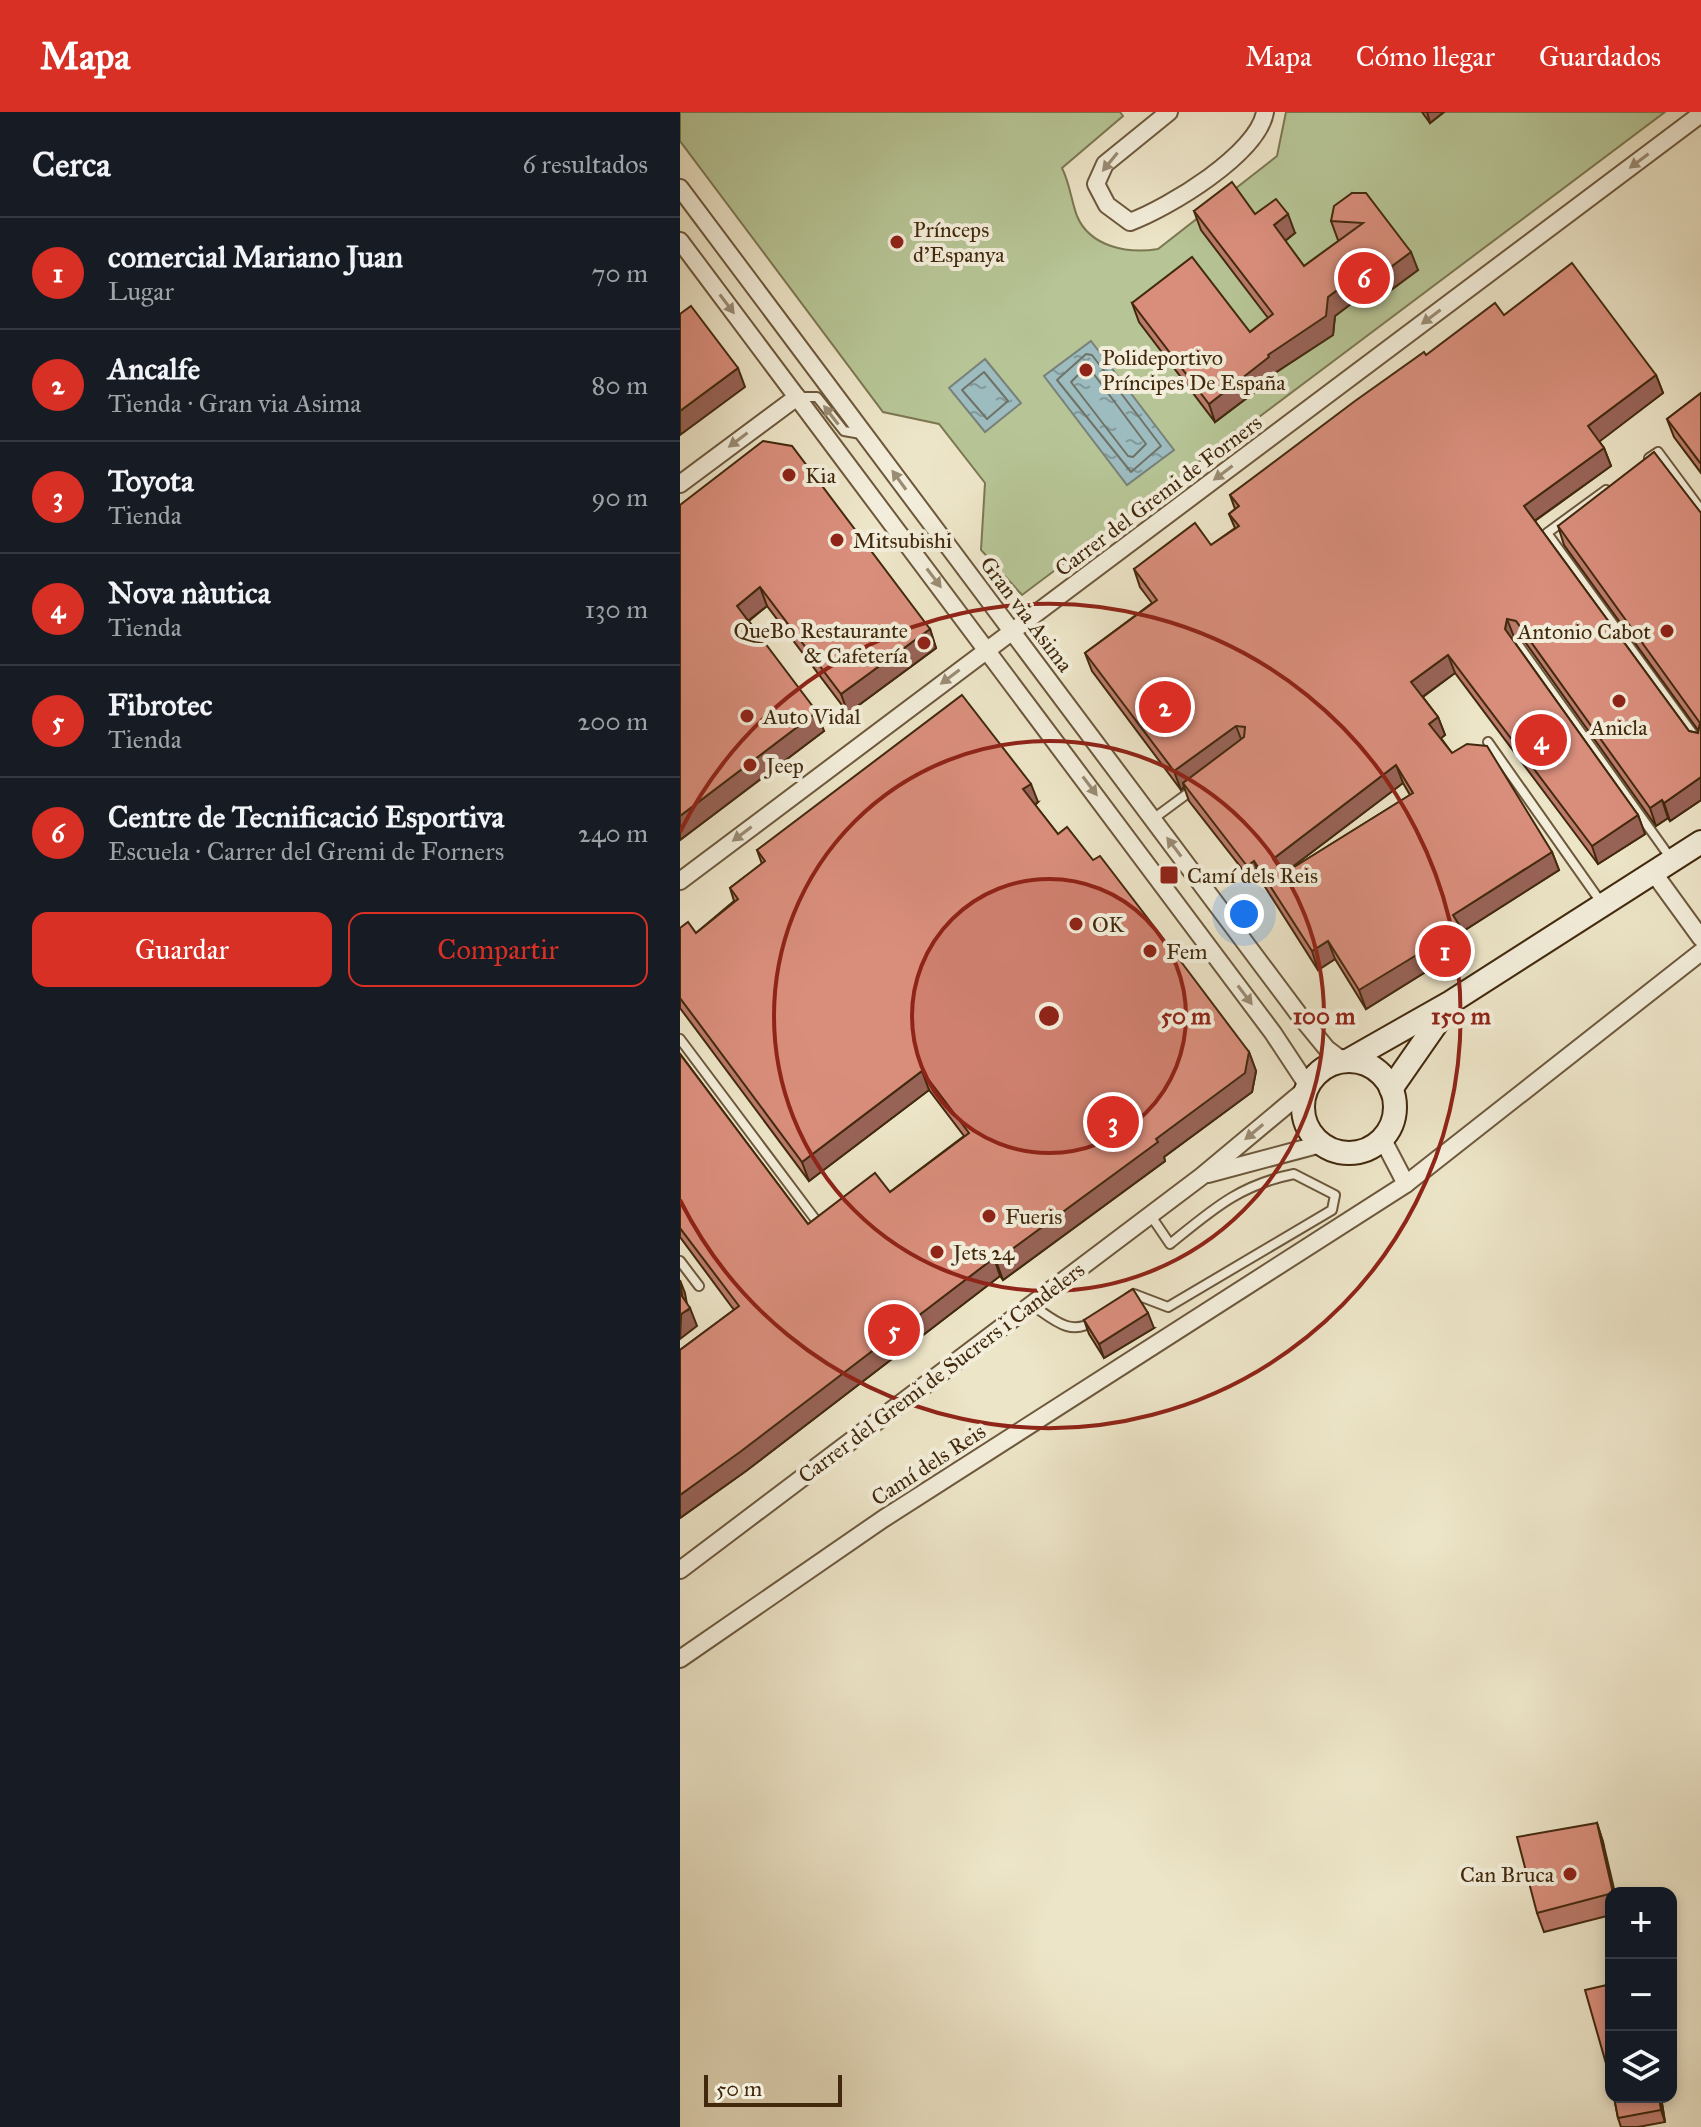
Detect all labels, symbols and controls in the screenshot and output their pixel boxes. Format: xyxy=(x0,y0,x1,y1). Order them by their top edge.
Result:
text: Mapa xyxy=(40,33,130,79)
text: Mapa xyxy=(1245,39,1312,74)
text: Cómo llegar xyxy=(1356,39,1495,74)
text: Guardados xyxy=(1539,39,1661,74)
text: Cerca xyxy=(32,144,111,185)
text: 6 resultados xyxy=(522,148,648,180)
one-way arrow xyxy=(1102,152,1118,172)
one-way arrow xyxy=(1628,152,1649,168)
place label: Prínceps d'Espanya xyxy=(913,216,1005,268)
marker: Prínceps d'Espanya xyxy=(888,233,906,251)
text: comercial Mariano Juan xyxy=(108,239,403,275)
pin: 6 xyxy=(1338,248,1390,308)
text: 1 xyxy=(53,257,63,289)
text: 70 m xyxy=(592,257,648,289)
text: Lugar xyxy=(108,275,174,307)
one-way arrow xyxy=(718,293,734,314)
one-way arrow xyxy=(1420,309,1442,325)
place label: Polideportivo Príncipes De España xyxy=(1102,344,1286,396)
text: Ancalfe xyxy=(108,351,200,387)
marker: Polideportivo Príncipes De España xyxy=(1077,361,1095,379)
text: 2 xyxy=(52,369,64,401)
text: 80 m xyxy=(592,369,648,401)
text: Tienda · Gran via Asima xyxy=(108,387,361,419)
one-way arrow xyxy=(824,404,840,425)
street label: Carrer del Gremi de Forners xyxy=(1050,409,1267,582)
one-way arrow xyxy=(728,432,749,448)
place label: Kia xyxy=(805,462,837,489)
text: Toyota xyxy=(108,463,194,499)
one-way arrow xyxy=(1213,465,1233,481)
marker: Kia xyxy=(780,466,798,484)
one-way arrow xyxy=(891,469,907,490)
text: 3 xyxy=(53,481,63,513)
text: 90 m xyxy=(591,481,648,513)
text: Tienda xyxy=(108,499,182,531)
place label: Mitsubishi xyxy=(853,527,952,554)
marker: Mitsubishi xyxy=(828,531,846,549)
street label: Gran via Asima xyxy=(974,551,1079,678)
one-way arrow xyxy=(926,567,942,589)
text: Nova nàutica xyxy=(108,575,270,611)
text: 4 xyxy=(51,593,65,625)
text: 130 m xyxy=(585,593,648,625)
text: Tienda xyxy=(108,611,182,643)
place label: QueBo Restaurante & Cafetería xyxy=(734,617,909,669)
place label: Antonio Cabot xyxy=(1516,618,1651,645)
marker: Antonio Cabot xyxy=(1658,622,1676,640)
marker: QueBo Restaurante & Cafetería xyxy=(915,634,933,652)
one-way arrow xyxy=(939,669,960,685)
pin: 2 xyxy=(1139,677,1191,737)
text: Fibrotec xyxy=(108,687,212,723)
marker: Anicla xyxy=(1610,692,1628,710)
place label: Auto Vidal xyxy=(762,703,861,730)
text: 5 xyxy=(52,705,64,737)
text: 200 m xyxy=(577,705,648,737)
marker: Auto Vidal xyxy=(738,707,756,725)
pin: 4 xyxy=(1515,710,1567,770)
place label: Anicla xyxy=(1589,714,1648,741)
text: Tienda xyxy=(108,723,182,755)
place label: Jeep xyxy=(764,752,804,779)
marker: Jeep xyxy=(741,756,759,774)
one-way arrow xyxy=(1081,776,1097,797)
text: Centre de Tecnificació Esportiva xyxy=(108,799,504,835)
text: 6 xyxy=(51,817,65,849)
text: 240 m xyxy=(578,817,648,849)
one-way arrow xyxy=(731,826,753,842)
text: Escuela · Carrer del Gremi de Forners xyxy=(108,835,504,867)
one-way arrow xyxy=(1166,837,1182,857)
place label: Camí dels Reis xyxy=(1187,862,1318,889)
marker: Camí dels Reis xyxy=(1158,864,1180,886)
your location xyxy=(1224,894,1264,934)
place label: OK xyxy=(1092,911,1126,938)
button: Guardar xyxy=(32,912,332,987)
button: Compartir xyxy=(348,912,648,987)
marker: OK xyxy=(1067,915,1085,933)
pin: 1 xyxy=(1419,921,1471,981)
place label: Fem xyxy=(1166,938,1208,965)
marker: Fem xyxy=(1141,942,1159,960)
one-way arrow xyxy=(1237,984,1253,1006)
text: 50 m xyxy=(1161,1001,1212,1031)
text: 100 m xyxy=(1293,1001,1356,1031)
text: 150 m xyxy=(1431,1001,1492,1031)
centre of rings xyxy=(1035,1002,1063,1030)
pin: 3 xyxy=(1087,1092,1139,1152)
one-way arrow xyxy=(1244,1123,1264,1140)
place label: Fueris xyxy=(1005,1203,1062,1230)
marker: Fueris xyxy=(980,1207,998,1225)
place label: Jets 24 xyxy=(951,1239,1015,1266)
marker: Jets 24 xyxy=(928,1243,946,1261)
street label: Carrer del Gremi de Sucrers i Candelers xyxy=(793,1256,1090,1489)
pin: 5 xyxy=(868,1300,920,1360)
street label: Camí dels Reis xyxy=(866,1417,991,1511)
place label: Can Bruca xyxy=(1460,1861,1555,1888)
marker: Can Bruca xyxy=(1561,1865,1579,1883)
map controls xyxy=(1605,1887,1677,2103)
button: + xyxy=(1605,1887,1677,1959)
button: − xyxy=(1605,1959,1677,2031)
button: layers xyxy=(1605,2031,1677,2103)
scale bar xyxy=(704,2071,842,2107)
text: 50 m xyxy=(716,2075,762,2102)

